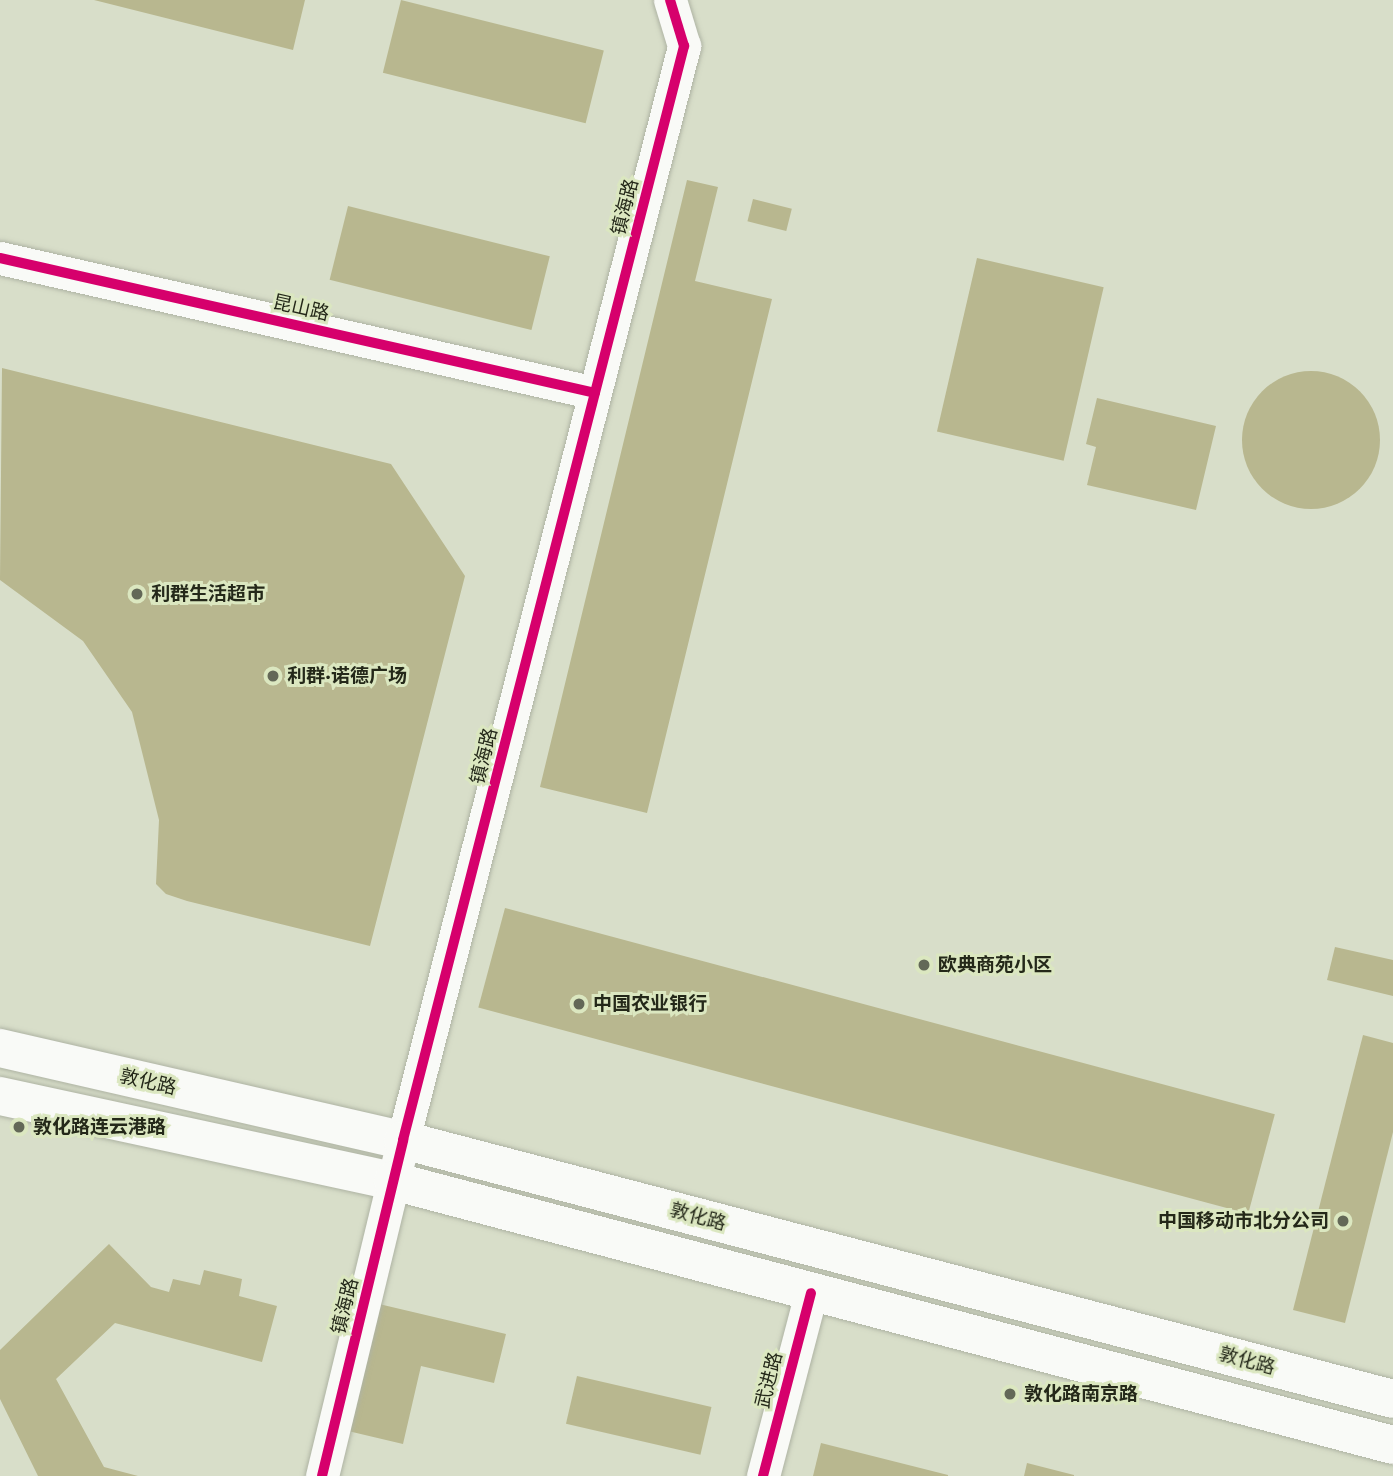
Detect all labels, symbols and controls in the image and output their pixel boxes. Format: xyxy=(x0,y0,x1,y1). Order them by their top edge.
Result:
street label: 镇海路 xyxy=(607,177,643,237)
street label: 昆山路 xyxy=(271,290,331,326)
place label: 利群生活超市 xyxy=(151,583,265,605)
marker: 利群生活超市 xyxy=(129,586,145,602)
place label: 利群·诺德广场 xyxy=(287,665,407,687)
marker: 利群·诺德广场 xyxy=(265,668,281,684)
street label: 镇海路 xyxy=(466,726,502,786)
place label: 欧典商苑小区 xyxy=(938,954,1052,976)
marker: 欧典商苑小区 xyxy=(916,957,932,973)
place label: 中国农业银行 xyxy=(593,993,707,1015)
marker: 中国农业银行 xyxy=(571,996,587,1012)
street label: 敦化路 xyxy=(118,1064,178,1100)
place label: 敦化路连云港路 xyxy=(33,1116,166,1138)
marker: 敦化路连云港路 xyxy=(11,1119,27,1135)
street label: 敦化路 xyxy=(668,1199,728,1235)
place label: 中国移动市北分公司 xyxy=(1158,1210,1329,1232)
marker: 中国移动市北分公司 xyxy=(1335,1213,1351,1229)
street label: 镇海路 xyxy=(327,1276,363,1336)
street label: 敦化路 xyxy=(1217,1343,1277,1379)
street label: 武进路 xyxy=(751,1350,787,1410)
place label: 敦化路南京路 xyxy=(1024,1383,1138,1405)
marker: 敦化路南京路 xyxy=(1002,1386,1018,1402)

